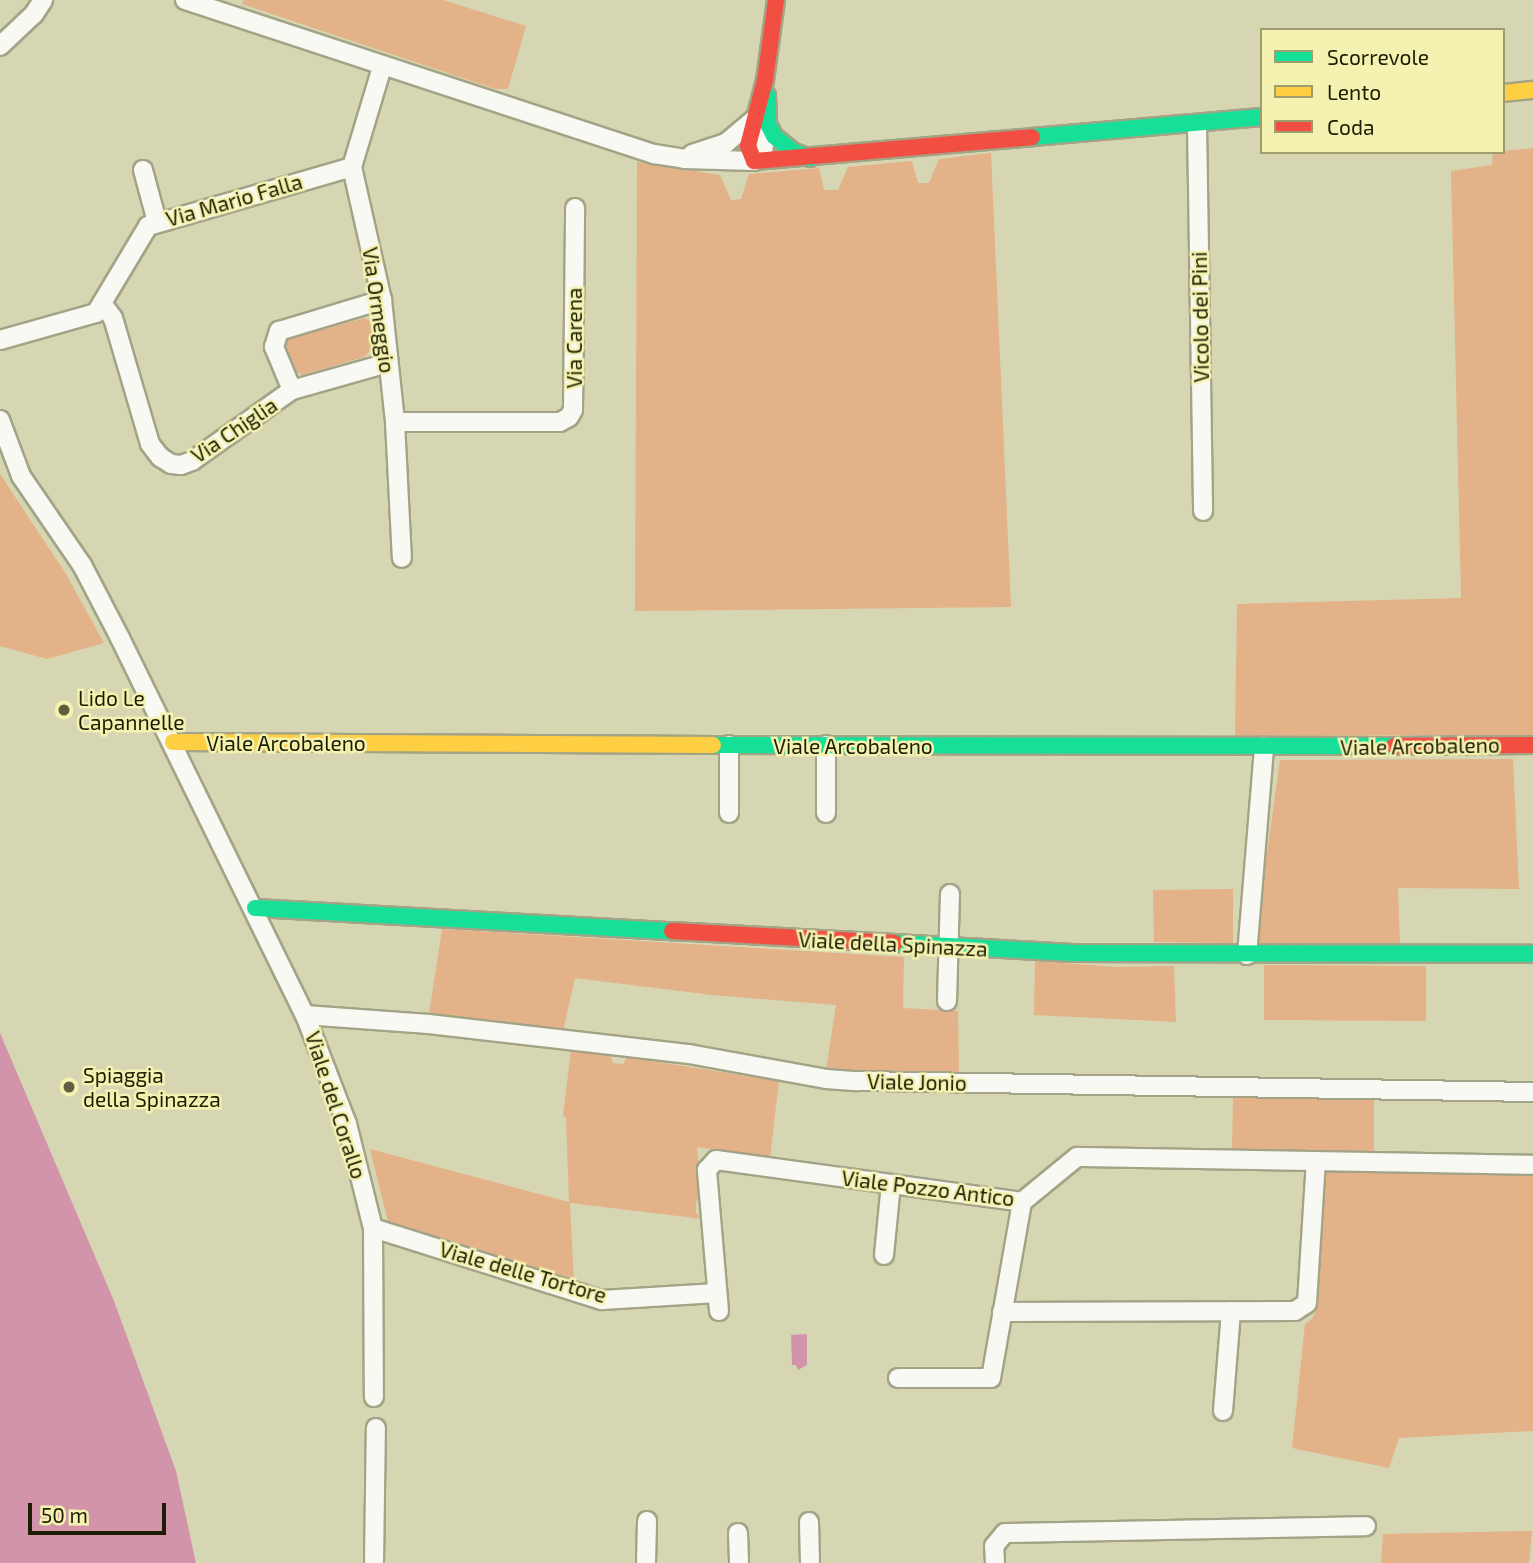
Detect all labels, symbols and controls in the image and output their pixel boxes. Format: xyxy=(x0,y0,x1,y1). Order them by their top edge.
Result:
legend xyxy=(1260,28,1505,154)
text: Scorrevole xyxy=(1327,44,1429,69)
text: Lento xyxy=(1327,79,1381,104)
text: Coda xyxy=(1327,114,1374,139)
street label: Via Mario Falla xyxy=(163,168,305,232)
street label: Via Ormeggio xyxy=(358,245,400,375)
street label: Vicolo dei Pini xyxy=(1186,251,1214,383)
street label: Via Carena xyxy=(561,288,587,388)
street label: Via Chiglia xyxy=(186,392,282,468)
place label: Lido Le Capannelle xyxy=(78,685,185,735)
marker: Lido Le Capannelle xyxy=(56,702,72,718)
street label: Viale Arcobaleno xyxy=(206,730,366,756)
street label: Viale Arcobaleno xyxy=(1340,732,1500,760)
street label: Viale Arcobaleno xyxy=(773,733,933,759)
street label: Viale della Spinazza xyxy=(798,926,988,962)
street label: Viale del Corallo xyxy=(300,1028,372,1182)
place label: Spiaggia della Spinazza xyxy=(83,1062,221,1112)
street label: Viale Jonio xyxy=(867,1069,967,1095)
marker: Spiaggia della Spinazza xyxy=(61,1079,77,1095)
street label: Viale Pozzo Antico xyxy=(840,1165,1016,1211)
street label: Viale delle Tortore xyxy=(436,1236,610,1308)
scale bar xyxy=(32,1490,170,1534)
text: 50 m xyxy=(41,1502,88,1527)

